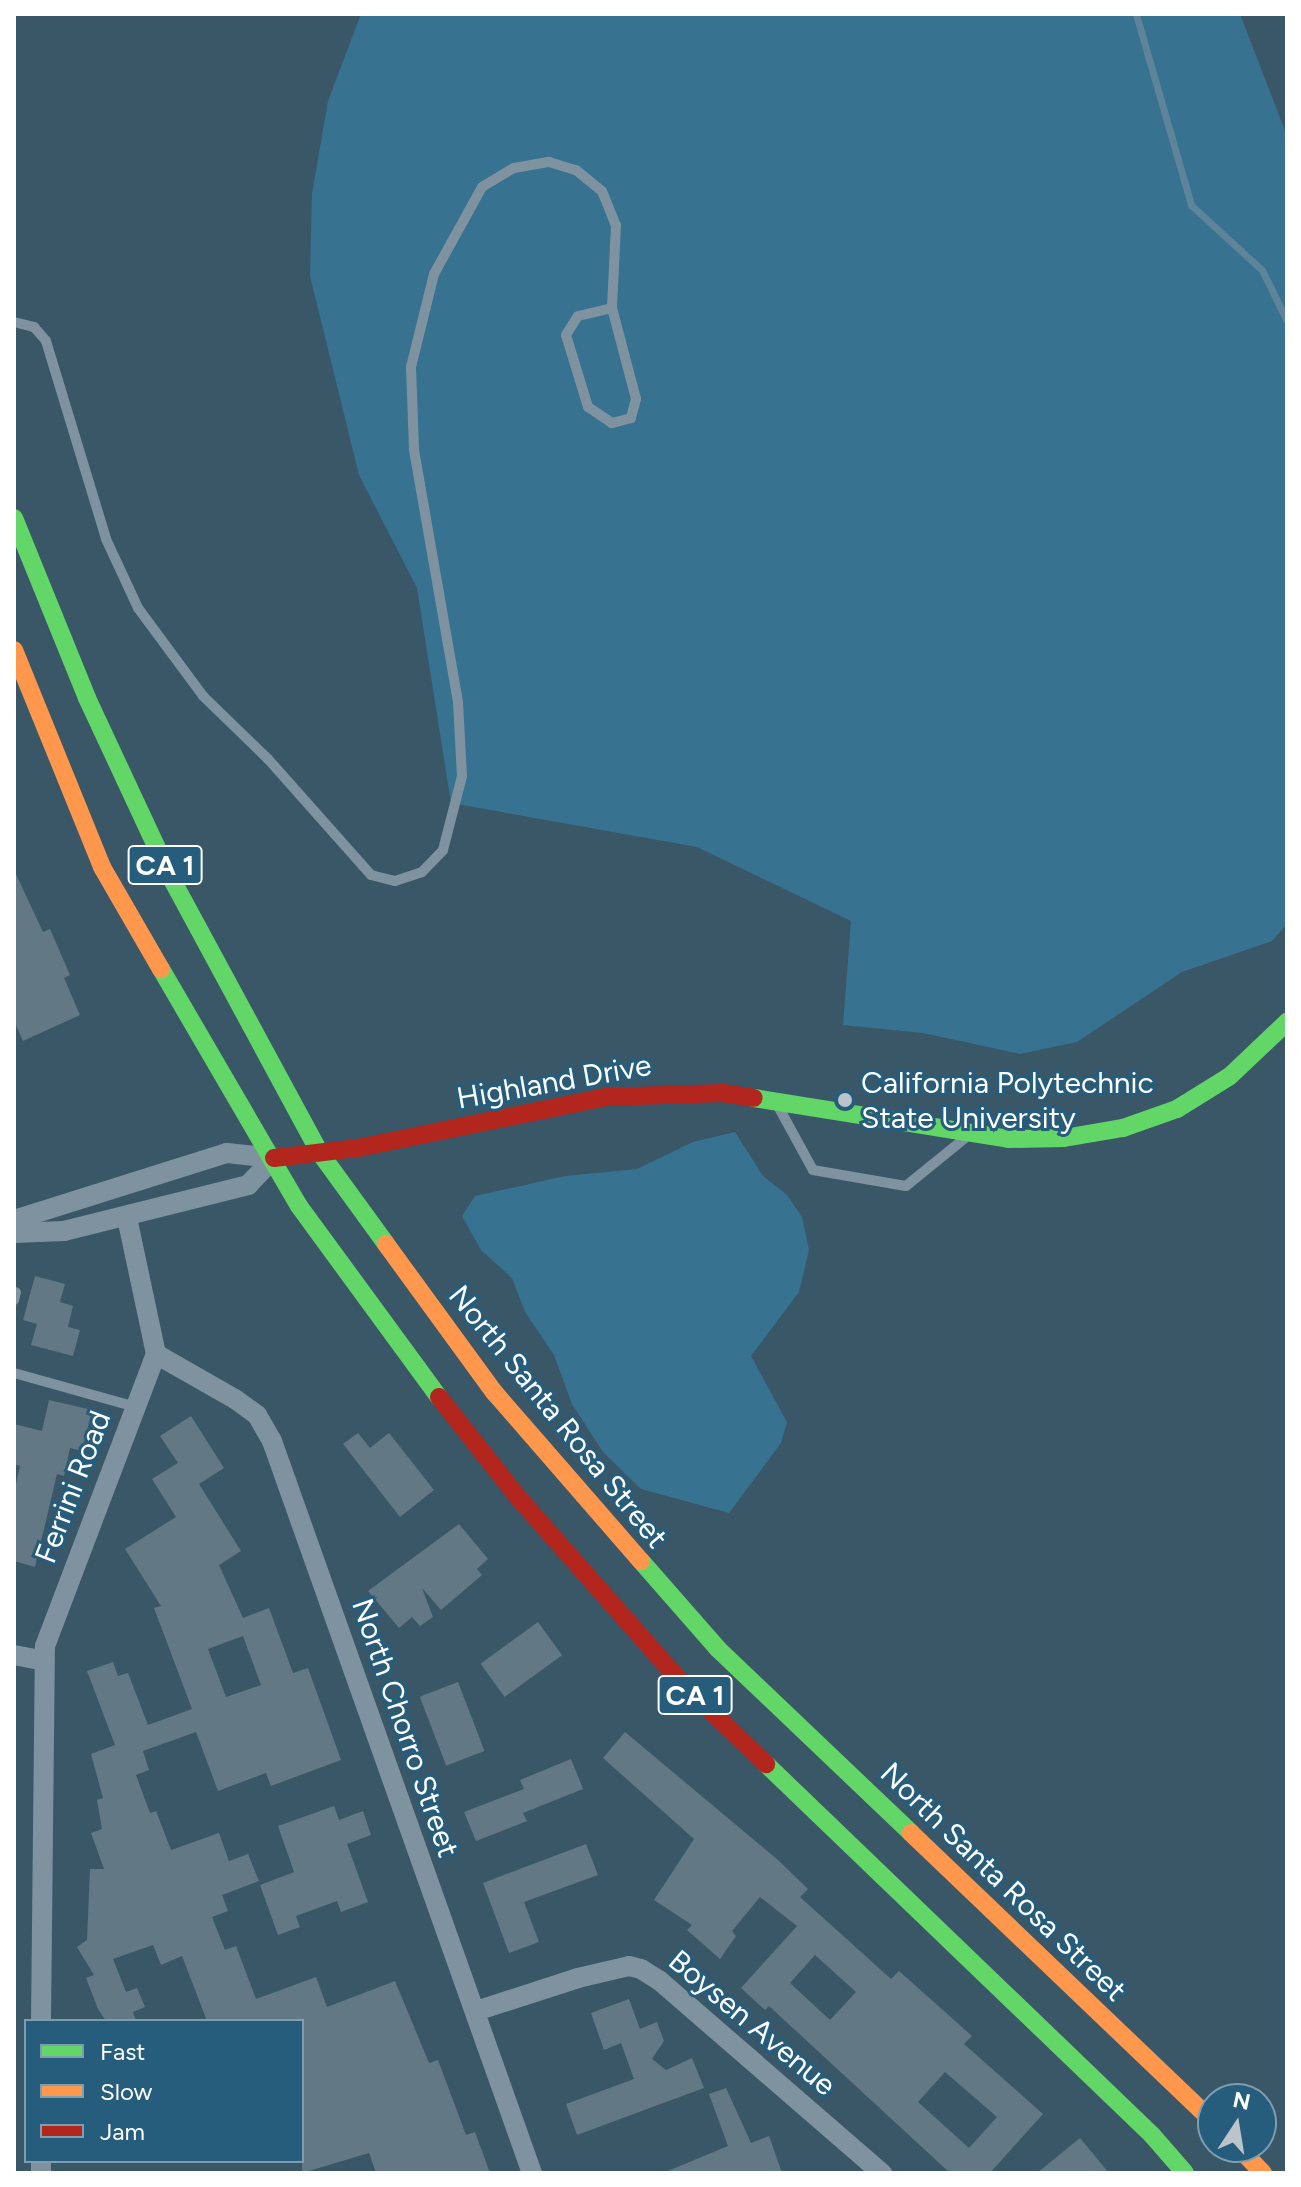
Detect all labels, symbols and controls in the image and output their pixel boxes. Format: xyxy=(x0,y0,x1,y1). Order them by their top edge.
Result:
road number: CA 1 xyxy=(127,841,203,889)
street label: Highland Drive xyxy=(454,1047,654,1117)
place label: California Polytechnic State University xyxy=(861,1065,1154,1136)
marker: California Polytechnic State University xyxy=(836,1091,854,1109)
street label: North Santa Rosa Street xyxy=(441,1278,675,1556)
street label: Ferrini Road xyxy=(28,1406,118,1568)
street label: North Chorro Street xyxy=(344,1594,466,1862)
road number: CA 1 xyxy=(657,1671,733,1719)
street label: North Santa Rosa Street xyxy=(873,1755,1133,2009)
street label: Boysen Avenue xyxy=(661,1943,843,2103)
legend xyxy=(24,2019,304,2163)
text: Fast xyxy=(100,2037,145,2066)
text: Slow xyxy=(100,2077,152,2106)
north arrow xyxy=(1197,2083,1277,2163)
text: N xyxy=(1231,2086,1253,2116)
text: Jam xyxy=(100,2117,145,2146)

